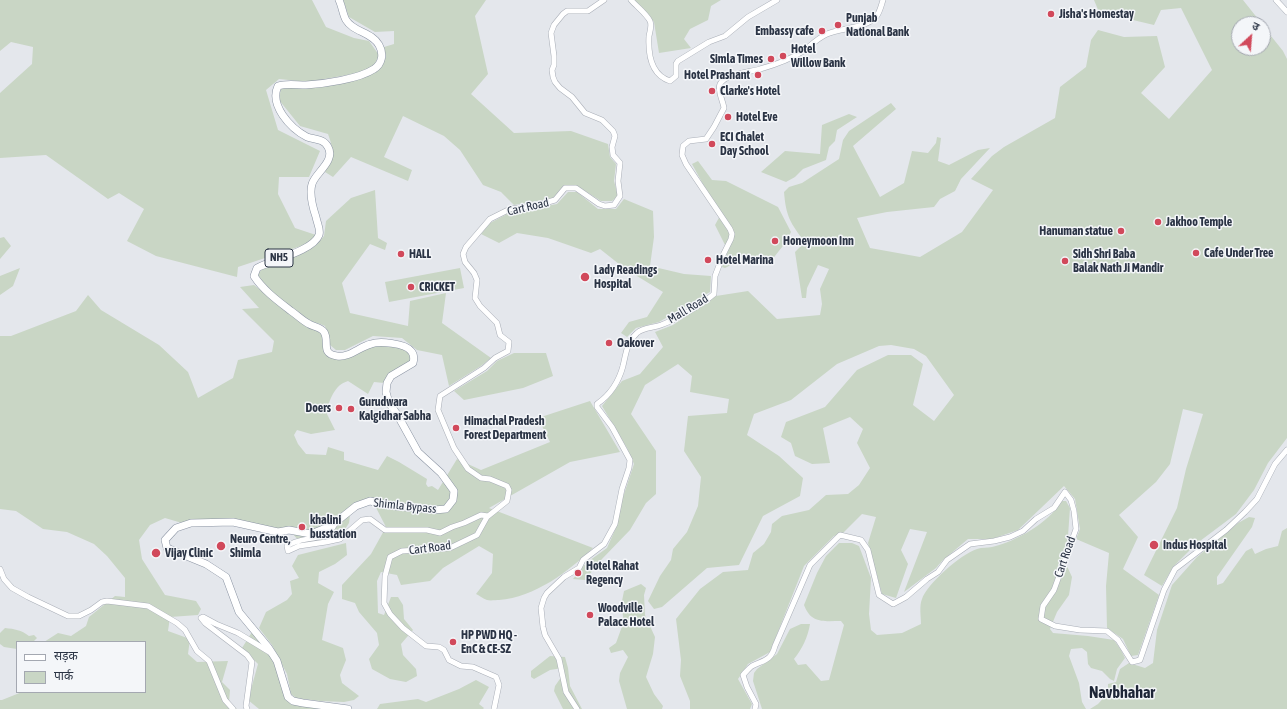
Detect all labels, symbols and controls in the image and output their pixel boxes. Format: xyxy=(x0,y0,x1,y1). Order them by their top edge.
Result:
place label: Jisha's Homestay xyxy=(1059,7,1134,21)
marker: Jisha's Homestay xyxy=(1046,9,1056,19)
place label: Punjab National Bank xyxy=(846,11,909,39)
north arrow xyxy=(1231,16,1271,56)
text: उ xyxy=(1250,19,1261,33)
marker: Punjab National Bank xyxy=(833,20,843,30)
place label: Embassy cafe xyxy=(755,24,814,38)
marker: Embassy cafe xyxy=(817,26,827,36)
place label: Hotel Willow Bank xyxy=(791,42,845,70)
marker: Hotel Willow Bank xyxy=(778,51,788,61)
place label: Simla Times xyxy=(710,52,763,66)
marker: Simla Times xyxy=(766,54,776,64)
place label: Hotel Prashant xyxy=(684,68,750,82)
marker: Hotel Prashant xyxy=(753,70,763,80)
place label: Clarke's Hotel xyxy=(720,84,780,98)
marker: Clarke's Hotel xyxy=(707,86,717,96)
place label: Hotel Eve xyxy=(736,110,778,124)
marker: Hotel Eve xyxy=(723,112,733,122)
place label: ECI Chalet Day School xyxy=(720,130,769,158)
marker: ECI Chalet Day School xyxy=(707,139,717,149)
street label: Cart Road xyxy=(506,195,550,219)
place label: Jakhoo Temple xyxy=(1166,215,1232,229)
marker: Jakhoo Temple xyxy=(1153,217,1163,227)
place label: Hanuman statue xyxy=(1039,224,1113,238)
marker: Hanuman statue xyxy=(1116,226,1126,236)
place label: Honeymoon Inn xyxy=(783,234,854,248)
marker: Honeymoon Inn xyxy=(770,236,780,246)
place label: Cafe Under Tree xyxy=(1204,246,1274,260)
place label: HALL xyxy=(409,247,431,261)
place label: Sidh Shri Baba Balak Nath Ji Mandir xyxy=(1073,247,1163,275)
marker: Cafe Under Tree xyxy=(1191,248,1201,258)
road number: NH5 xyxy=(265,249,293,267)
marker: HALL xyxy=(396,249,406,259)
place label: Hotel Marina xyxy=(716,253,774,267)
marker: Hotel Marina xyxy=(703,255,713,265)
marker: Sidh Shri Baba Balak Nath Ji Mandir xyxy=(1060,256,1070,266)
place label: Lady Readings Hospital xyxy=(594,263,657,291)
marker: Lady Readings Hospital xyxy=(579,271,591,283)
place label: CRICKET xyxy=(419,280,455,294)
marker: CRICKET xyxy=(406,282,416,292)
street label: Mall Road xyxy=(665,291,711,327)
place label: Oakover xyxy=(617,336,654,350)
marker: Oakover xyxy=(604,338,614,348)
place label: Gurudwara Kalgidhar Sabha xyxy=(359,395,431,423)
place label: Doers xyxy=(305,401,331,415)
marker: Doers xyxy=(334,403,344,413)
marker: Gurudwara Kalgidhar Sabha xyxy=(346,404,356,414)
place label: Himachal Pradesh Forest Department xyxy=(464,414,546,442)
marker: Himachal Pradesh Forest Department xyxy=(451,423,461,433)
street label: Shimla Bypass xyxy=(373,496,437,516)
place label: khalini busstation xyxy=(310,513,357,541)
marker: khalini busstation xyxy=(297,522,307,532)
place label: Neuro Centre, Shimla xyxy=(230,532,290,560)
street label: Cart Road xyxy=(1051,535,1079,579)
street label: Cart Road xyxy=(408,538,452,558)
place label: Indus Hospital xyxy=(1163,538,1227,552)
marker: Indus Hospital xyxy=(1148,539,1160,551)
marker: Neuro Centre, Shimla xyxy=(215,540,227,552)
place label: Vijay Clinic xyxy=(165,546,213,560)
marker: Vijay Clinic xyxy=(150,547,162,559)
place label: Hotel Rahat Regency xyxy=(586,559,639,587)
marker: Hotel Rahat Regency xyxy=(573,568,583,578)
place label: Woodville Palace Hotel xyxy=(598,601,654,629)
marker: Woodville Palace Hotel xyxy=(585,610,595,620)
place label: HP PWD HQ - EnC & CE-SZ xyxy=(461,628,517,656)
marker: HP PWD HQ - EnC & CE-SZ xyxy=(448,637,458,647)
legend xyxy=(16,641,146,693)
text: सड़क xyxy=(54,649,78,663)
text: पार्क xyxy=(54,669,73,683)
district label: Navbhahar xyxy=(1089,683,1155,703)

